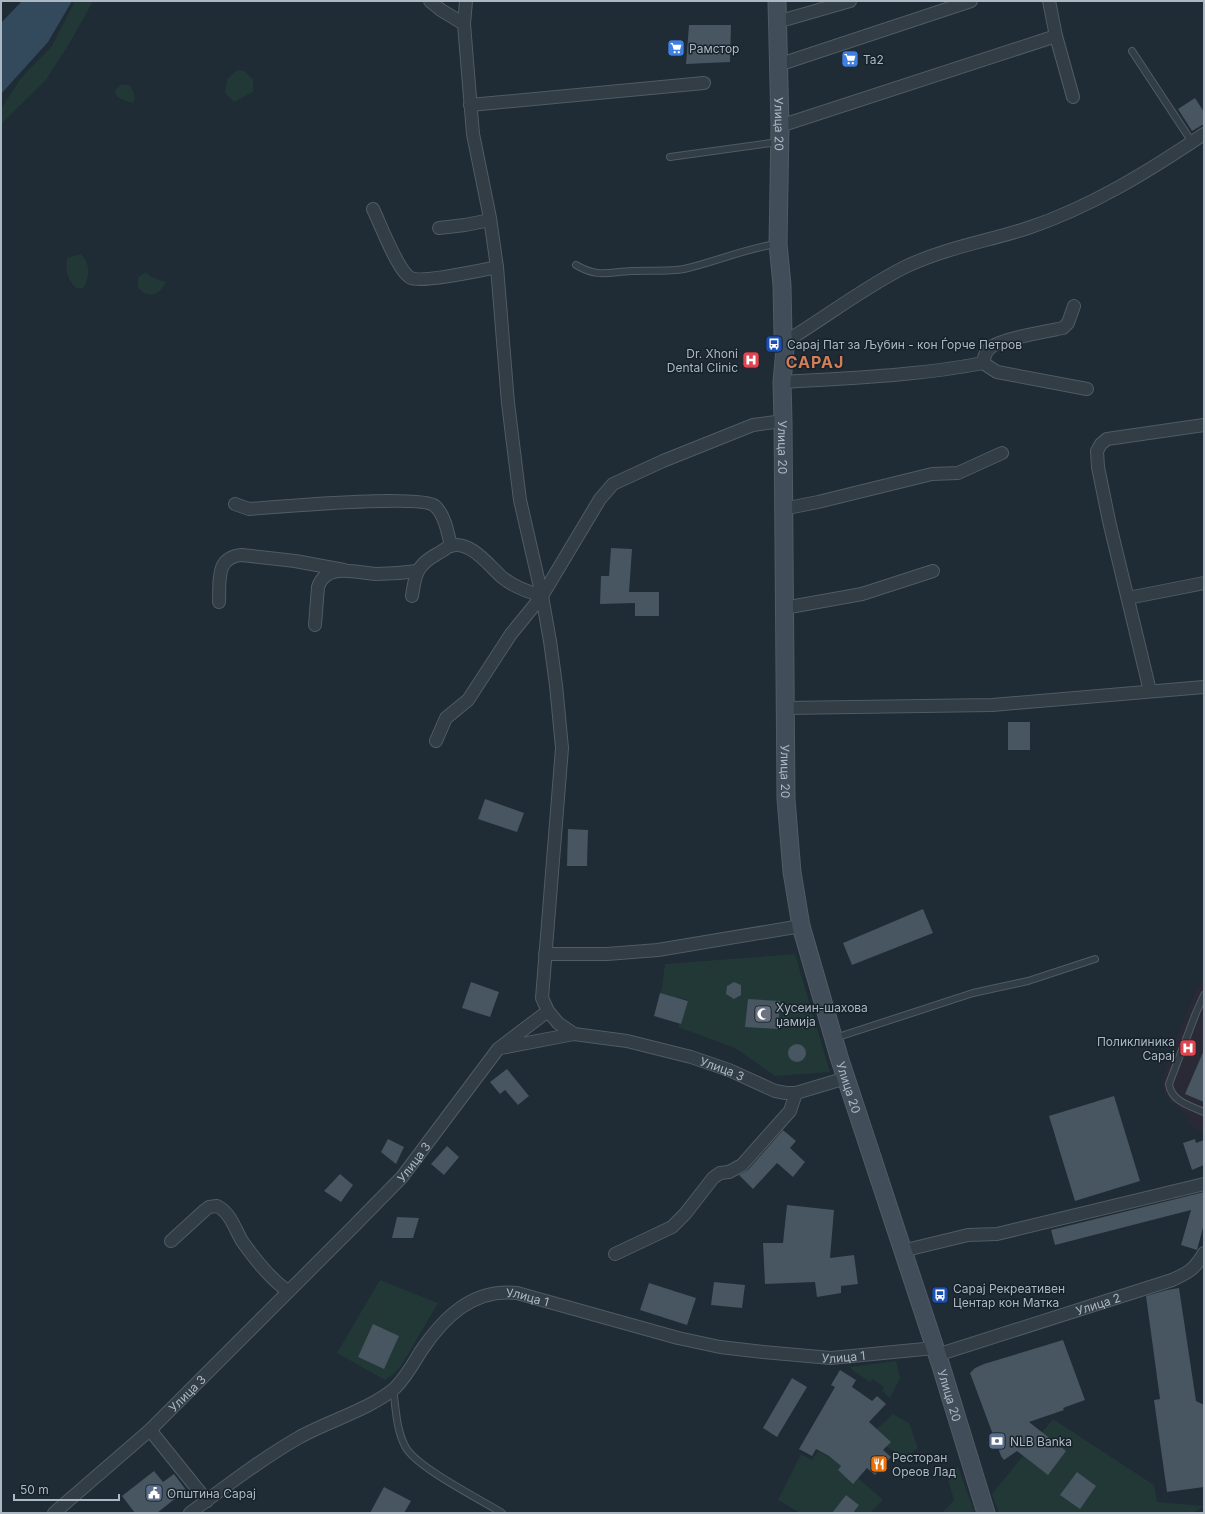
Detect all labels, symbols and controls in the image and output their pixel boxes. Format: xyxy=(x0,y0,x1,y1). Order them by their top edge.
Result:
supermarket icon: Рамстор xyxy=(666,38,686,58)
place label: Рамстор xyxy=(689,41,739,56)
supermarket icon: Ta2 xyxy=(840,49,860,69)
place label: Ta2 xyxy=(863,52,884,67)
street label: Улица 20 xyxy=(772,97,788,151)
bus stop icon: Сарај Пат за Љубин - кон Ѓорче Петров xyxy=(764,334,784,354)
place label: Сарај Пат за Љубин - кон Ѓорче Петров xyxy=(787,337,1022,352)
place label: Dr. Xhoni Dental Clinic xyxy=(667,346,738,375)
hospital icon: Dr. Xhoni Dental Clinic xyxy=(741,350,761,370)
district label: САРАЈ xyxy=(786,352,844,372)
street label: Улица 20 xyxy=(775,420,791,474)
street label: Улица 20 xyxy=(778,744,793,798)
place label: Хусеин-шахова џамија xyxy=(776,1000,868,1029)
mosque icon: Хусеин-шахова џамија xyxy=(753,1004,773,1024)
place label: Поликлиника Сарај xyxy=(1097,1034,1175,1063)
hospital icon: Поликлиника Сарај xyxy=(1178,1038,1198,1058)
street label: Улица 3 xyxy=(698,1053,747,1084)
street label: Улица 20 xyxy=(833,1060,865,1115)
street label: Улица 3 xyxy=(394,1139,433,1185)
place label: Сарај Рекреативен Центар кон Матка xyxy=(953,1281,1065,1310)
street label: Улица 1 xyxy=(506,1285,551,1309)
bus stop icon: Сарај Рекреативен Центар кон Матка xyxy=(930,1285,950,1305)
street label: Улица 2 xyxy=(1074,1289,1122,1318)
street label: Улица 1 xyxy=(821,1347,866,1366)
street label: Улица 20 xyxy=(935,1367,965,1423)
street label: Улица 3 xyxy=(165,1371,209,1415)
bank icon: NLB Banka xyxy=(987,1431,1007,1451)
place label: NLB Banka xyxy=(1010,1434,1072,1449)
place label: Ресторан Ореов Лад xyxy=(892,1450,957,1479)
restaurant icon: Ресторан Ореов Лад xyxy=(869,1454,889,1474)
scale bar xyxy=(14,1476,119,1502)
text: 50 m xyxy=(20,1482,49,1497)
public building icon: Општина Сарај xyxy=(144,1483,164,1503)
place label: Општина Сарај xyxy=(167,1486,256,1501)

